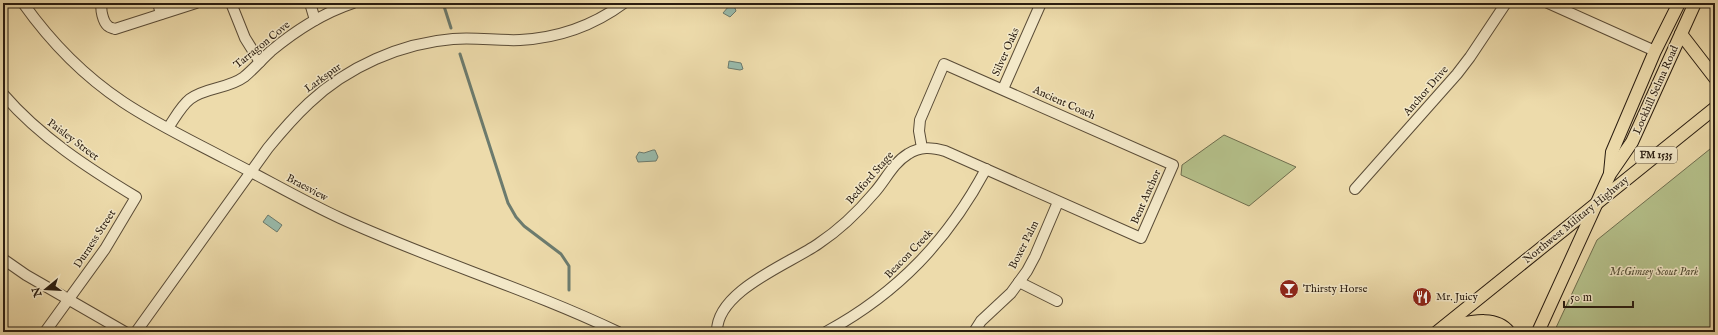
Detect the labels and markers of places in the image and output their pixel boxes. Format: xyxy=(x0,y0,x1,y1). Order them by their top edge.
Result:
bar icon: Thirsty Horse xyxy=(1278,278,1300,300)
place label: Thirsty Horse xyxy=(1303,282,1367,296)
restaurant icon: Mr. Juicy xyxy=(1411,286,1433,308)
place label: Mr. Juicy xyxy=(1436,290,1479,304)

